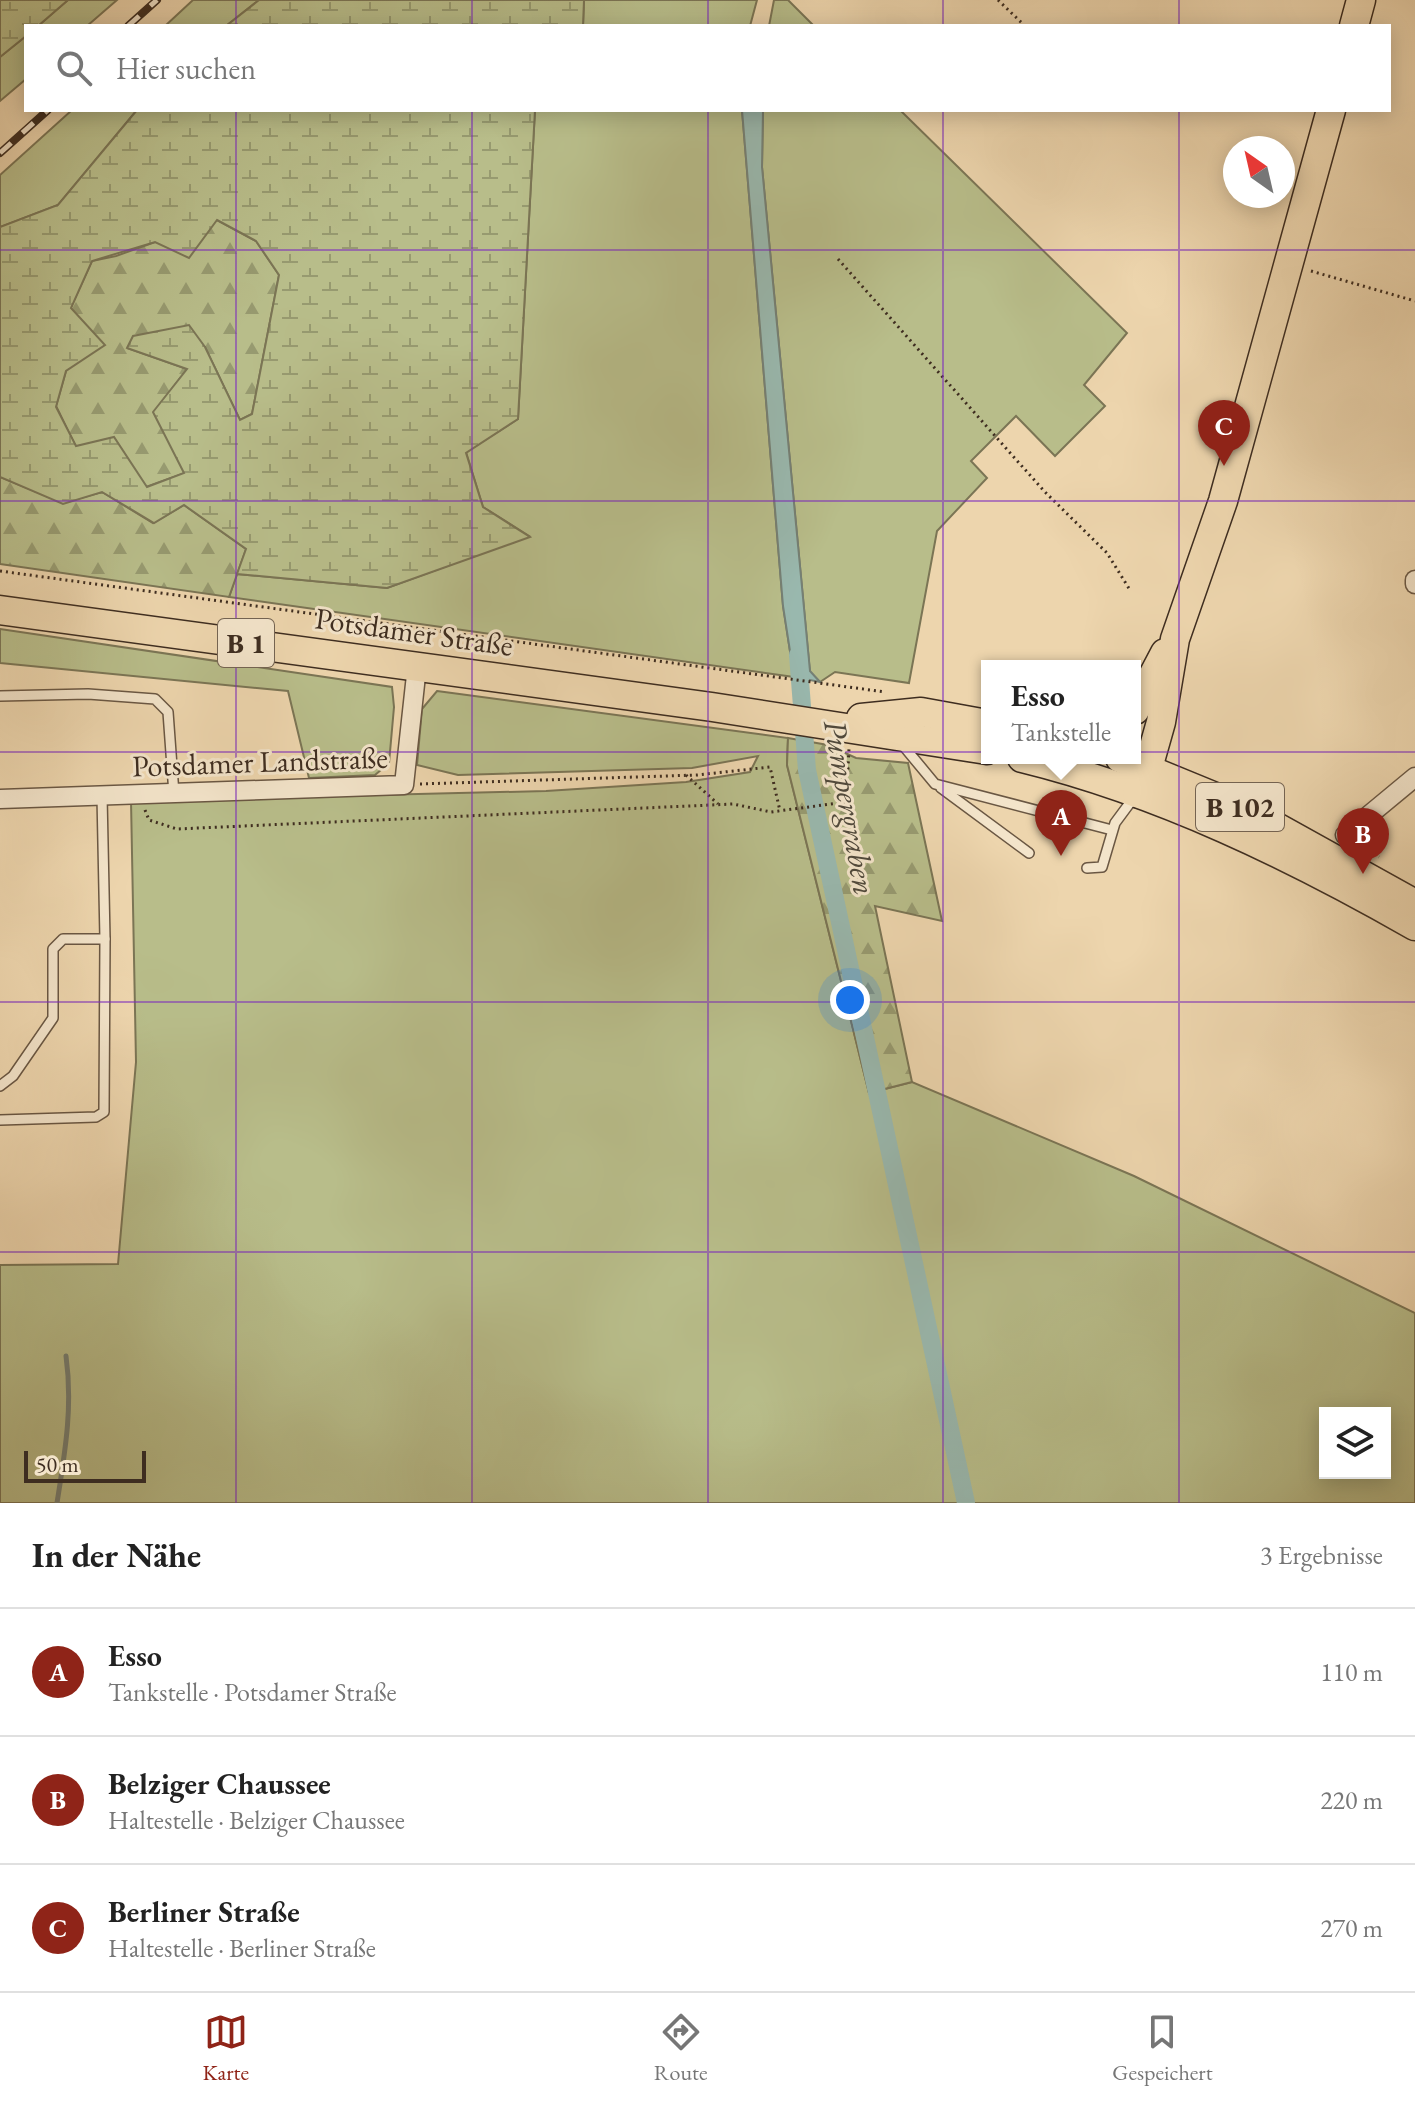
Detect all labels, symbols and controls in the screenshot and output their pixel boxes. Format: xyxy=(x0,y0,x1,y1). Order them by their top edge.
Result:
search box xyxy=(24,24,1391,112)
icon: search xyxy=(52,46,96,90)
text: Hier suchen xyxy=(116,49,256,88)
north arrow xyxy=(1223,136,1295,208)
pin: C xyxy=(1198,400,1250,466)
street label: Potsdamer Straße xyxy=(313,598,516,665)
road number: B 1 xyxy=(218,619,274,667)
popup xyxy=(981,660,1141,764)
text: Esso xyxy=(1011,676,1065,715)
text: Tankstelle xyxy=(1011,715,1111,749)
water label: Pumpergraben xyxy=(814,716,886,898)
street label: Potsdamer Landstraße xyxy=(132,738,388,785)
road number: B 102 xyxy=(1196,783,1284,831)
pin: A xyxy=(1035,790,1087,856)
pin: B xyxy=(1337,808,1389,874)
your location xyxy=(830,980,870,1020)
map controls xyxy=(1319,1407,1391,1479)
button: layers xyxy=(1319,1407,1391,1479)
scale bar xyxy=(24,1447,146,1483)
text: 50 m xyxy=(36,1450,79,1479)
text: In der Nähe xyxy=(32,1533,201,1577)
text: 3 Ergebnisse xyxy=(1260,1538,1383,1572)
text: Esso xyxy=(108,1636,162,1675)
text: A xyxy=(49,1655,67,1689)
text: 110 m xyxy=(1320,1655,1383,1689)
text: Tankstelle · Potsdamer Straße xyxy=(108,1675,397,1709)
text: Belziger Chaussee xyxy=(108,1764,331,1803)
text: B xyxy=(50,1783,66,1817)
text: 220 m xyxy=(1320,1783,1383,1817)
text: Haltestelle · Belziger Chaussee xyxy=(108,1803,405,1837)
text: Berliner Straße xyxy=(108,1892,300,1931)
text: C xyxy=(49,1911,67,1945)
text: 270 m xyxy=(1320,1911,1383,1945)
text: Haltestelle · Berliner Straße xyxy=(108,1931,376,1965)
tab: Karte xyxy=(202,2010,249,2087)
tab: Route xyxy=(654,2010,708,2087)
tab: Gespeichert xyxy=(1112,2010,1213,2087)

